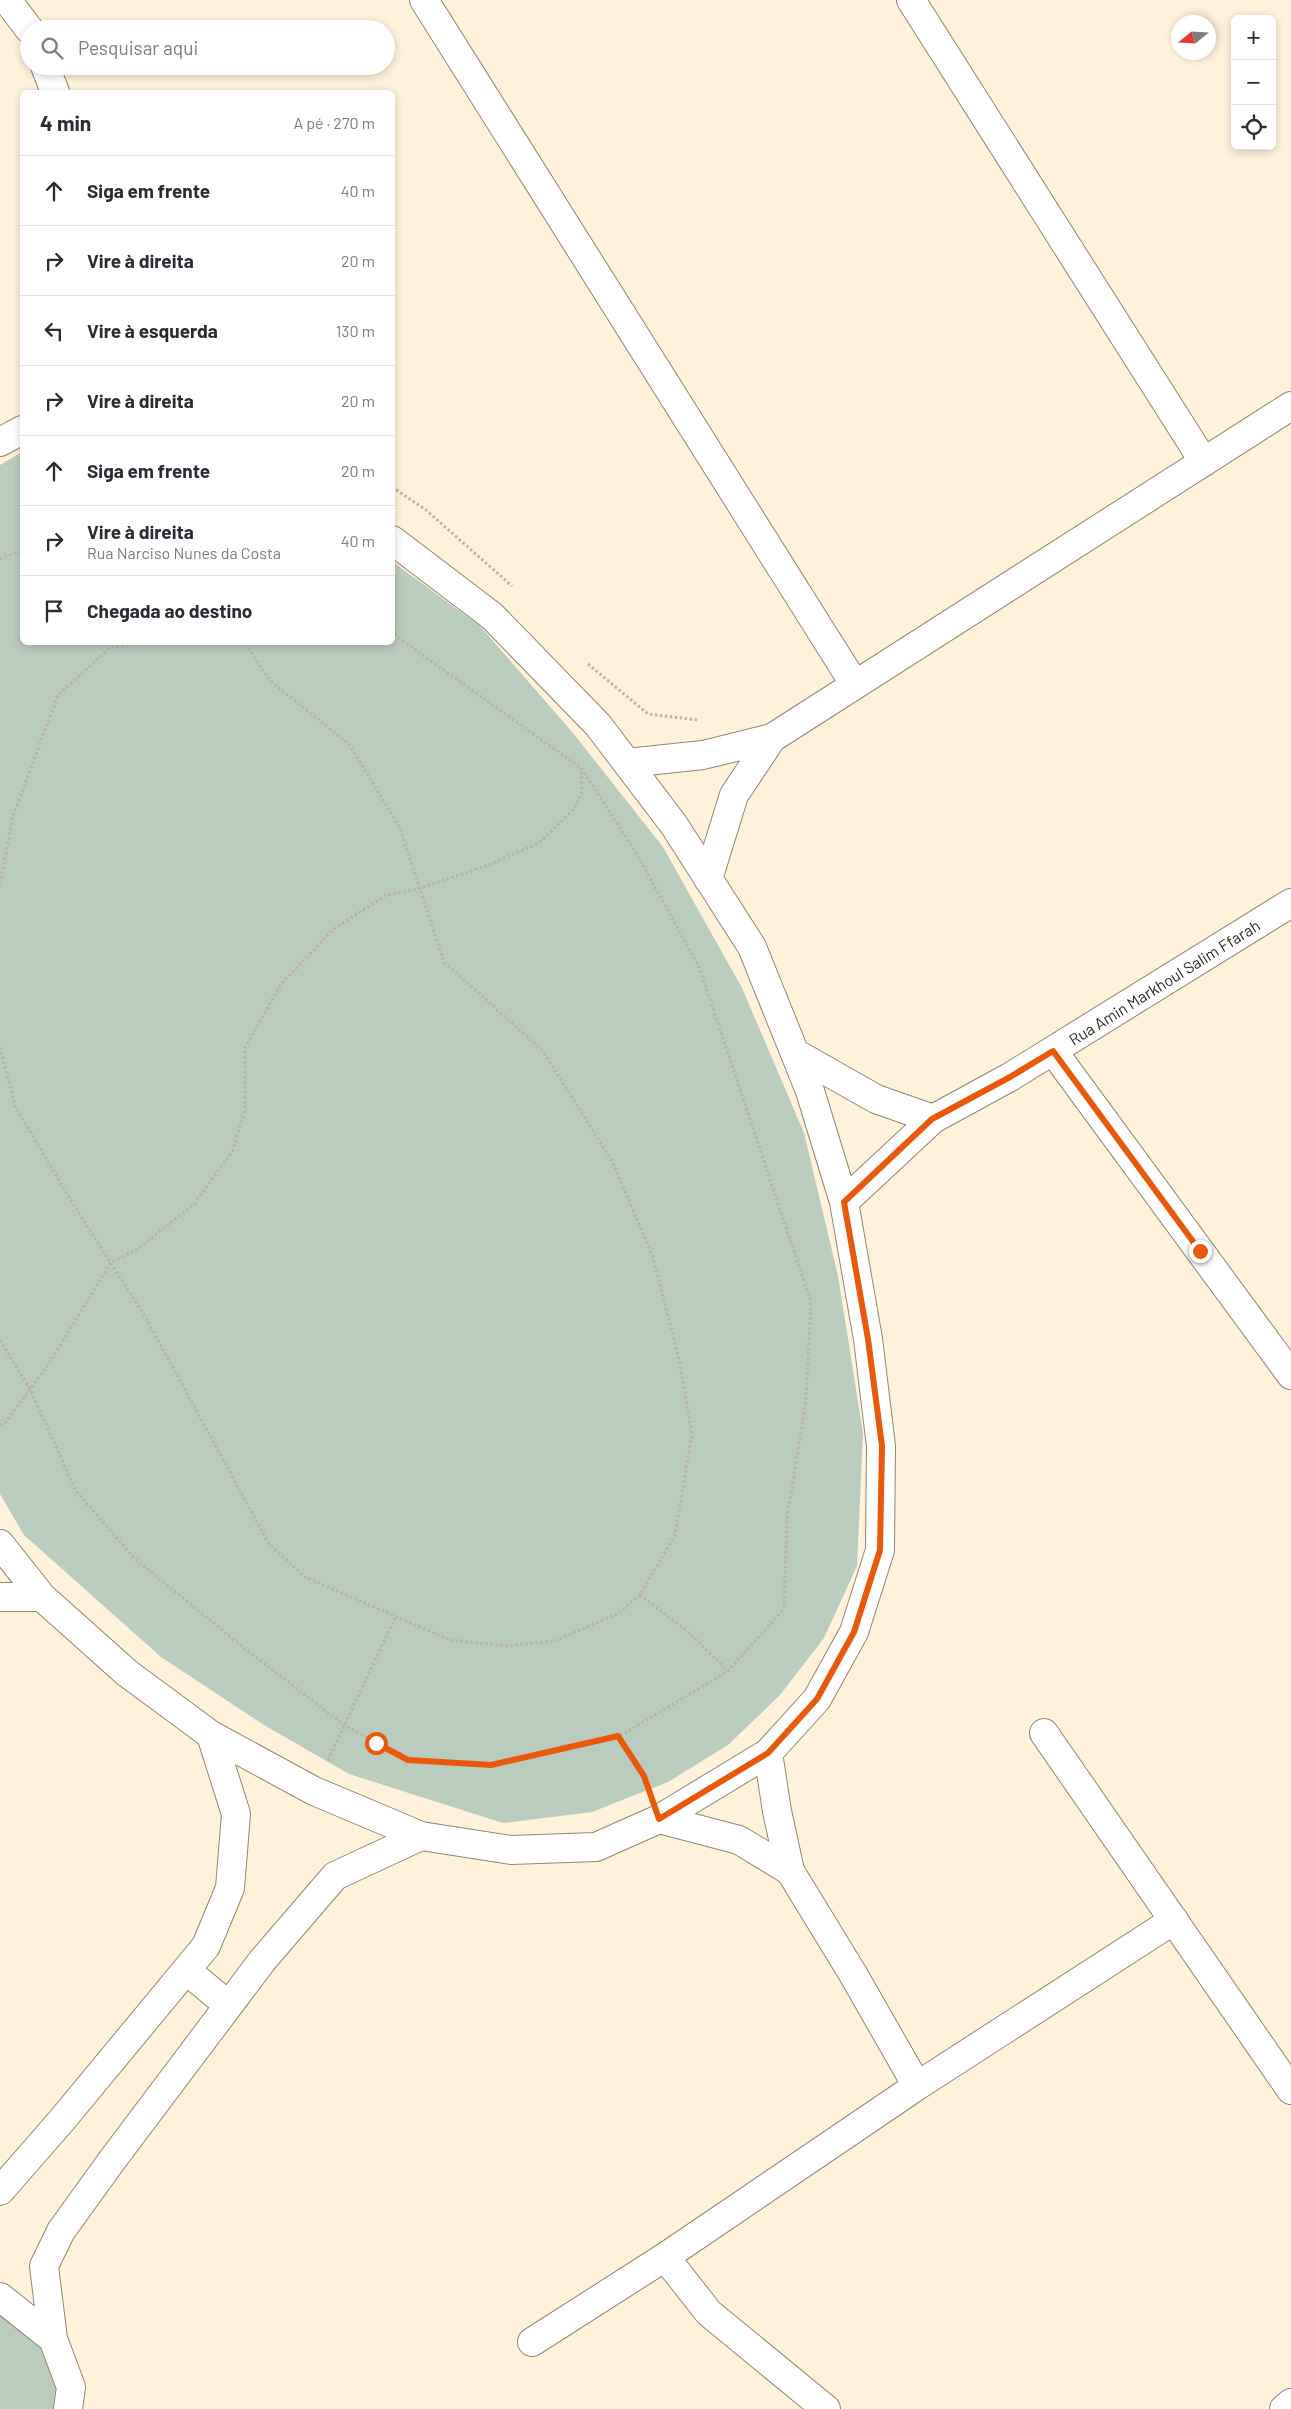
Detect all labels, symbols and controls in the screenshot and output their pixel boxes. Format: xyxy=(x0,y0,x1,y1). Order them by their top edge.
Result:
north arrow xyxy=(1171,15,1216,60)
map controls xyxy=(1231,15,1276,150)
button: + xyxy=(1231,15,1276,60)
search box xyxy=(20,20,395,75)
icon: search xyxy=(38,34,66,62)
text: Pesquisar aqui xyxy=(78,36,198,59)
button: − xyxy=(1231,60,1276,105)
button: locate xyxy=(1231,105,1276,150)
text: 4 min xyxy=(40,110,91,135)
text: A pé · 270 m xyxy=(293,113,375,132)
icon: ahead xyxy=(40,177,68,205)
text: Siga em frente xyxy=(87,179,210,202)
text: 40 m xyxy=(341,181,375,200)
icon: right xyxy=(40,247,68,275)
text: Vire à direita xyxy=(87,249,194,272)
text: 20 m xyxy=(341,251,375,270)
icon: left xyxy=(40,317,68,345)
text: Vire à esquerda xyxy=(87,319,218,342)
text: 130 m xyxy=(336,321,375,340)
icon: right xyxy=(40,387,68,415)
text: Vire à direita xyxy=(87,389,194,412)
text: 20 m xyxy=(341,391,375,410)
icon: ahead xyxy=(40,457,68,485)
text: Siga em frente xyxy=(87,459,210,482)
text: 20 m xyxy=(341,461,375,480)
text: Vire à direita xyxy=(87,520,194,543)
icon: right xyxy=(40,527,68,555)
text: 40 m xyxy=(341,531,375,550)
text: Rua Narciso Nunes da Costa xyxy=(87,543,281,562)
icon: arrive xyxy=(40,597,68,625)
text: Chegada ao destino xyxy=(87,599,252,622)
street label: Rua Amin Markhoul Salim Ffarah xyxy=(1065,915,1263,1049)
route end xyxy=(1189,1240,1212,1263)
route start xyxy=(365,1732,388,1755)

